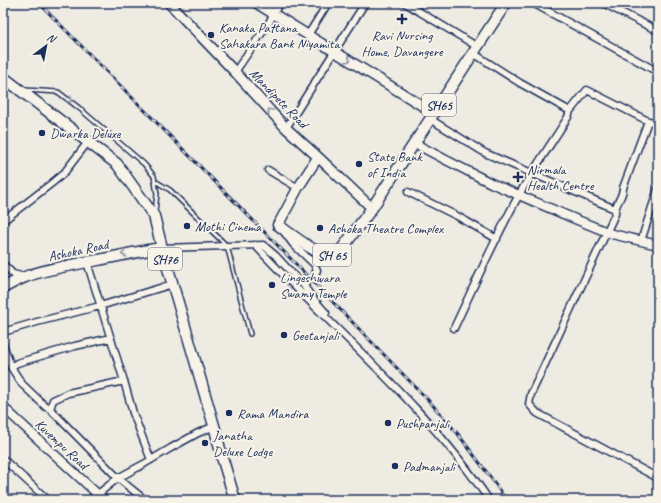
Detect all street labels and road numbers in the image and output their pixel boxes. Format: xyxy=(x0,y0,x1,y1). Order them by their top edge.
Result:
street label: Mandipete Road xyxy=(246,65,313,134)
road number: SH65 xyxy=(422,94,456,116)
street label: Ashoka Road xyxy=(46,235,112,265)
road number: SH 65 xyxy=(313,244,351,266)
road number: SH76 xyxy=(148,248,182,270)
street label: Kuvempu Road xyxy=(32,416,94,475)

